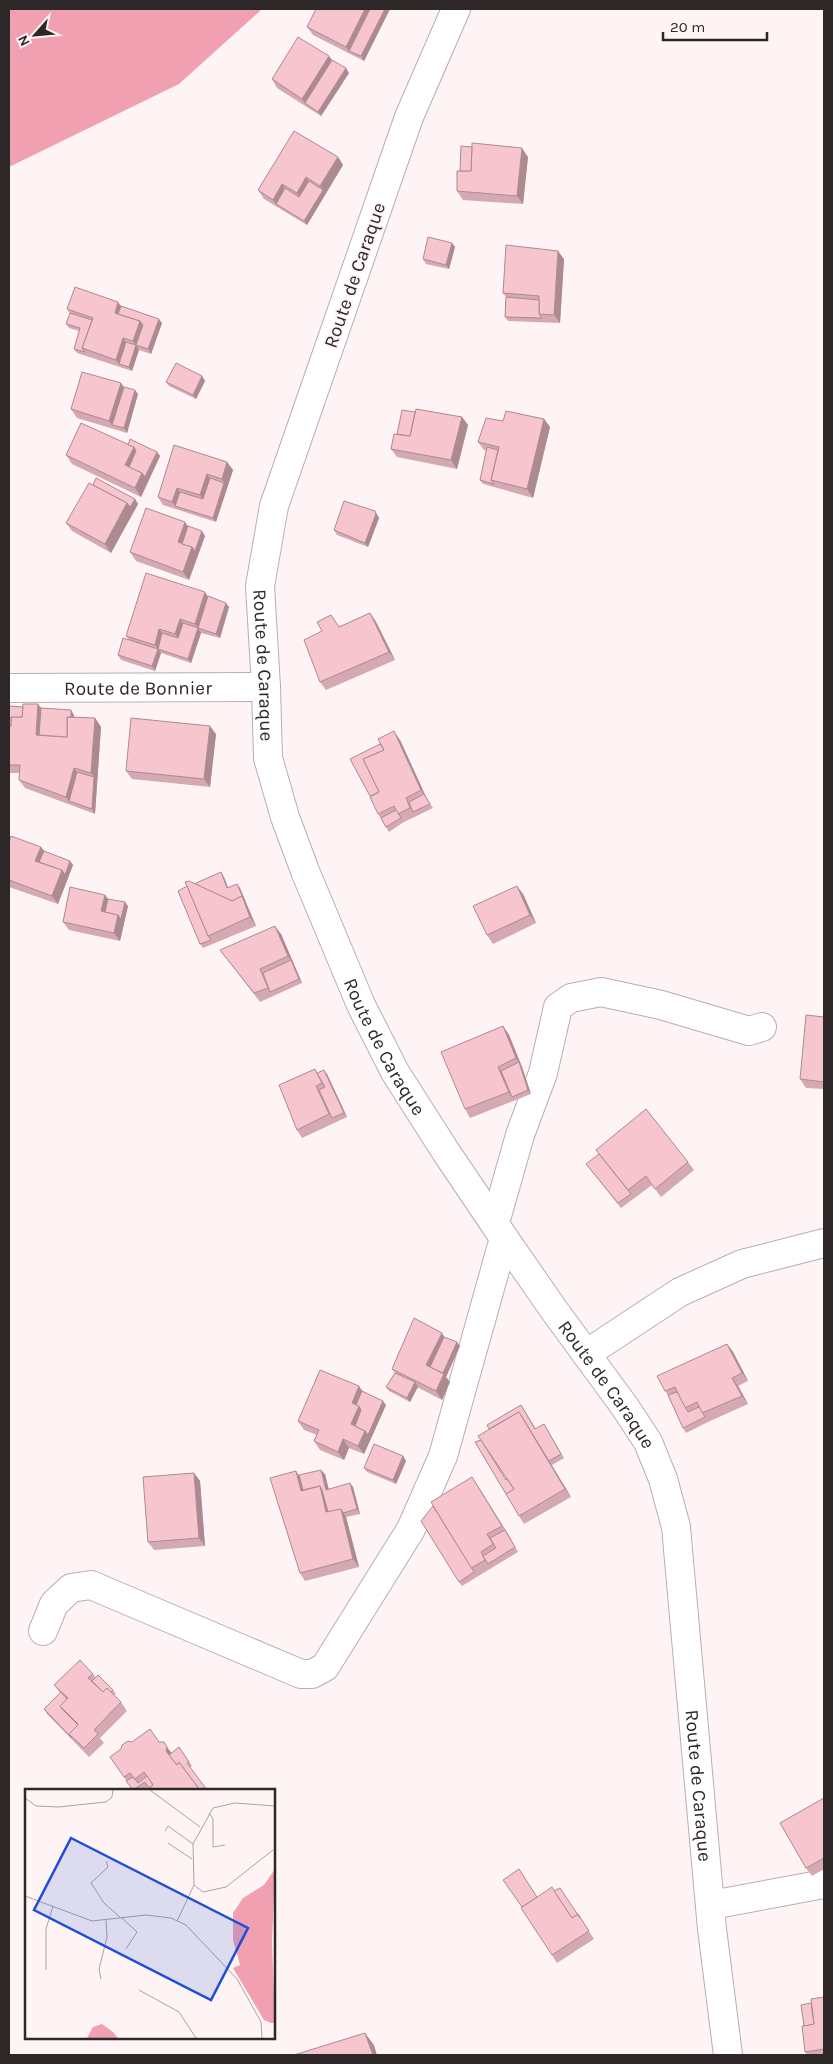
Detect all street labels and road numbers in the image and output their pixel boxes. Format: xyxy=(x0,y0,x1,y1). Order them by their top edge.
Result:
street label: Route de Caraque xyxy=(320,200,390,351)
street label: Route de Caraque xyxy=(248,588,278,742)
street label: Route de Bonnier xyxy=(64,677,212,700)
street label: Route de Caraque xyxy=(339,975,430,1120)
street label: Route de Caraque xyxy=(553,1316,659,1452)
street label: Route de Caraque xyxy=(680,1709,716,1863)

